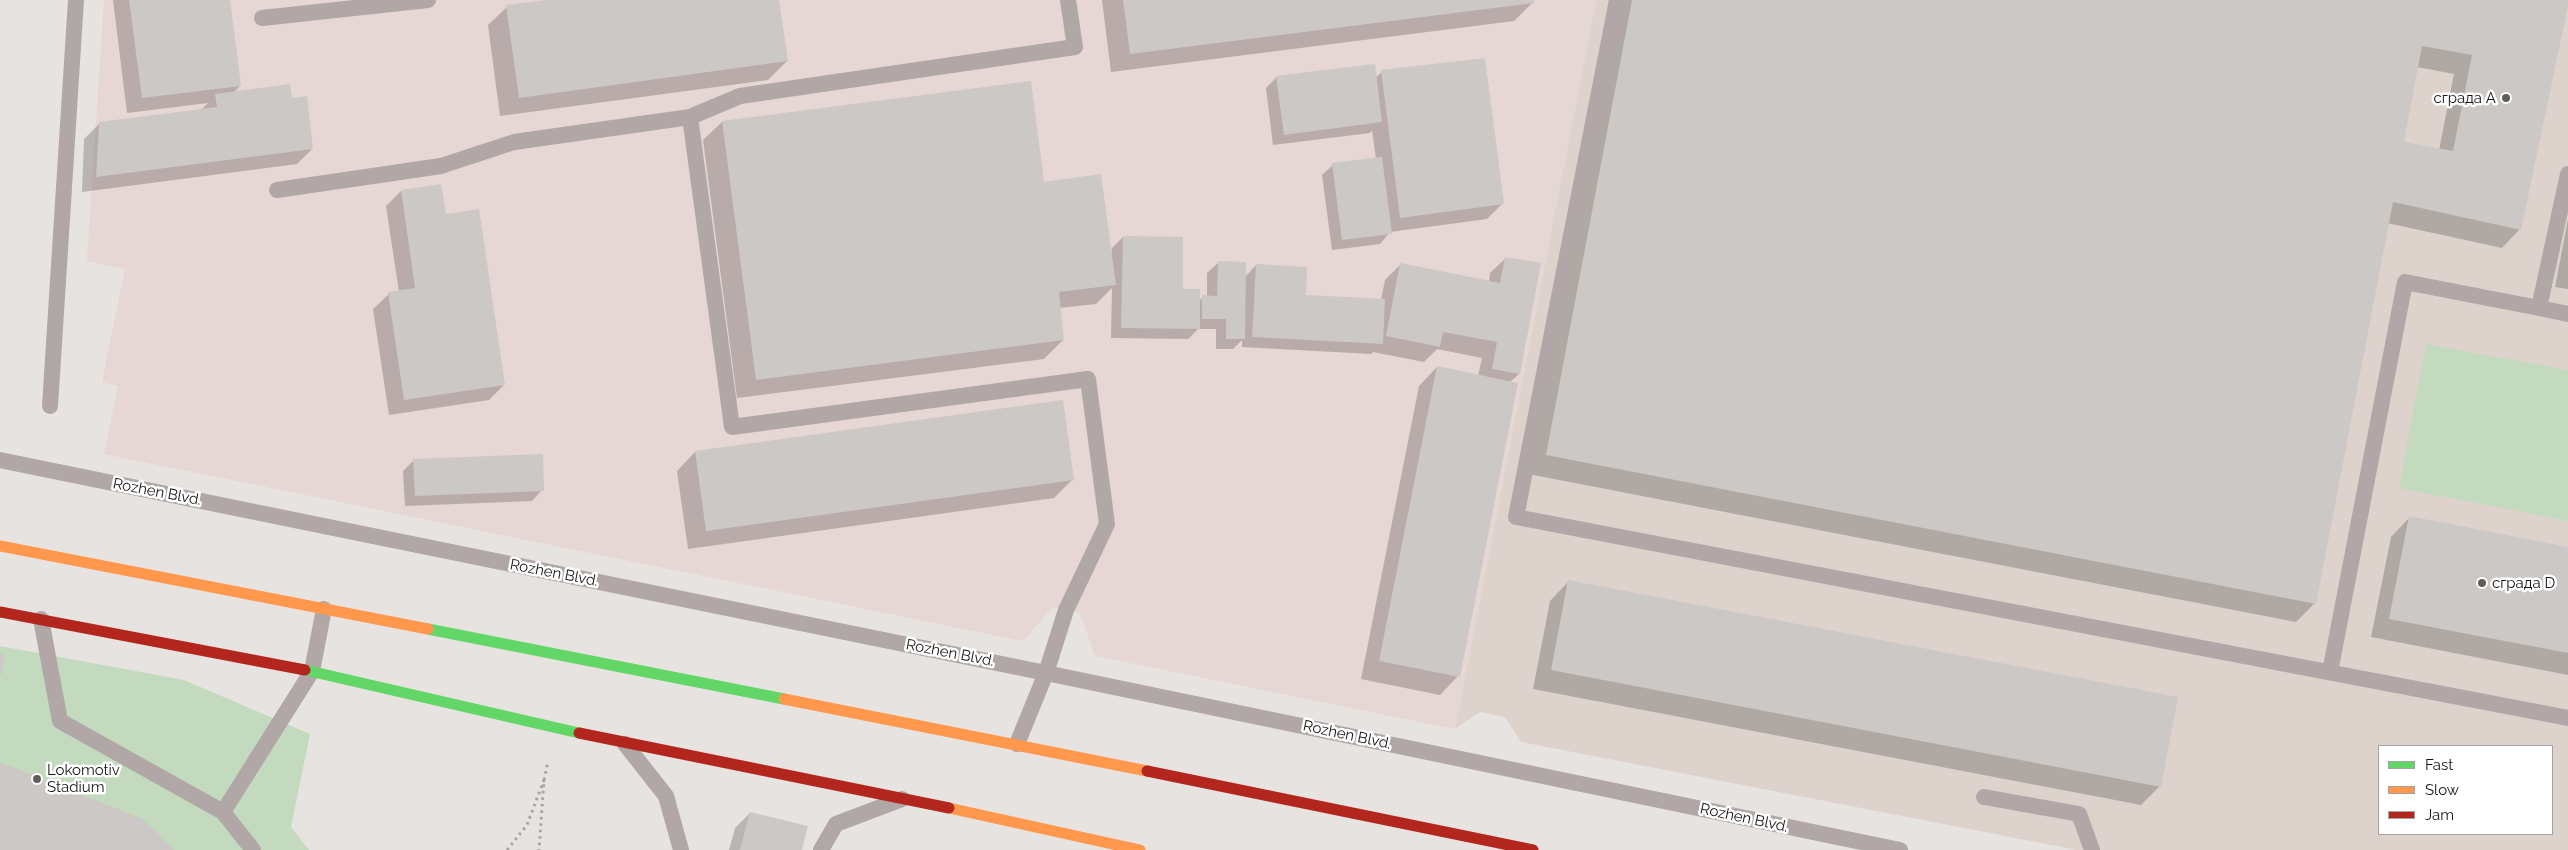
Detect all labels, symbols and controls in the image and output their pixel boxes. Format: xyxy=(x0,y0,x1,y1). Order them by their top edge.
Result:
place label: сграда А xyxy=(2433,89,2496,107)
marker: сграда А xyxy=(2500,92,2512,104)
street label: Rozhen Blvd. xyxy=(111,475,203,509)
street label: Rozhen Blvd. xyxy=(508,556,600,590)
place label: сграда D xyxy=(2492,574,2555,592)
marker: сграда D xyxy=(2476,577,2488,589)
street label: Rozhen Blvd. xyxy=(904,636,996,670)
street label: Rozhen Blvd. xyxy=(1301,717,1393,753)
legend xyxy=(2378,745,2553,835)
text: Fast xyxy=(2425,756,2453,774)
place label: Lokomotiv Stadium xyxy=(47,761,120,796)
marker: Lokomotiv Stadium xyxy=(31,773,43,785)
text: Slow xyxy=(2425,781,2459,799)
street label: Rozhen Blvd. xyxy=(1698,800,1790,836)
text: Jam xyxy=(2425,806,2454,824)

